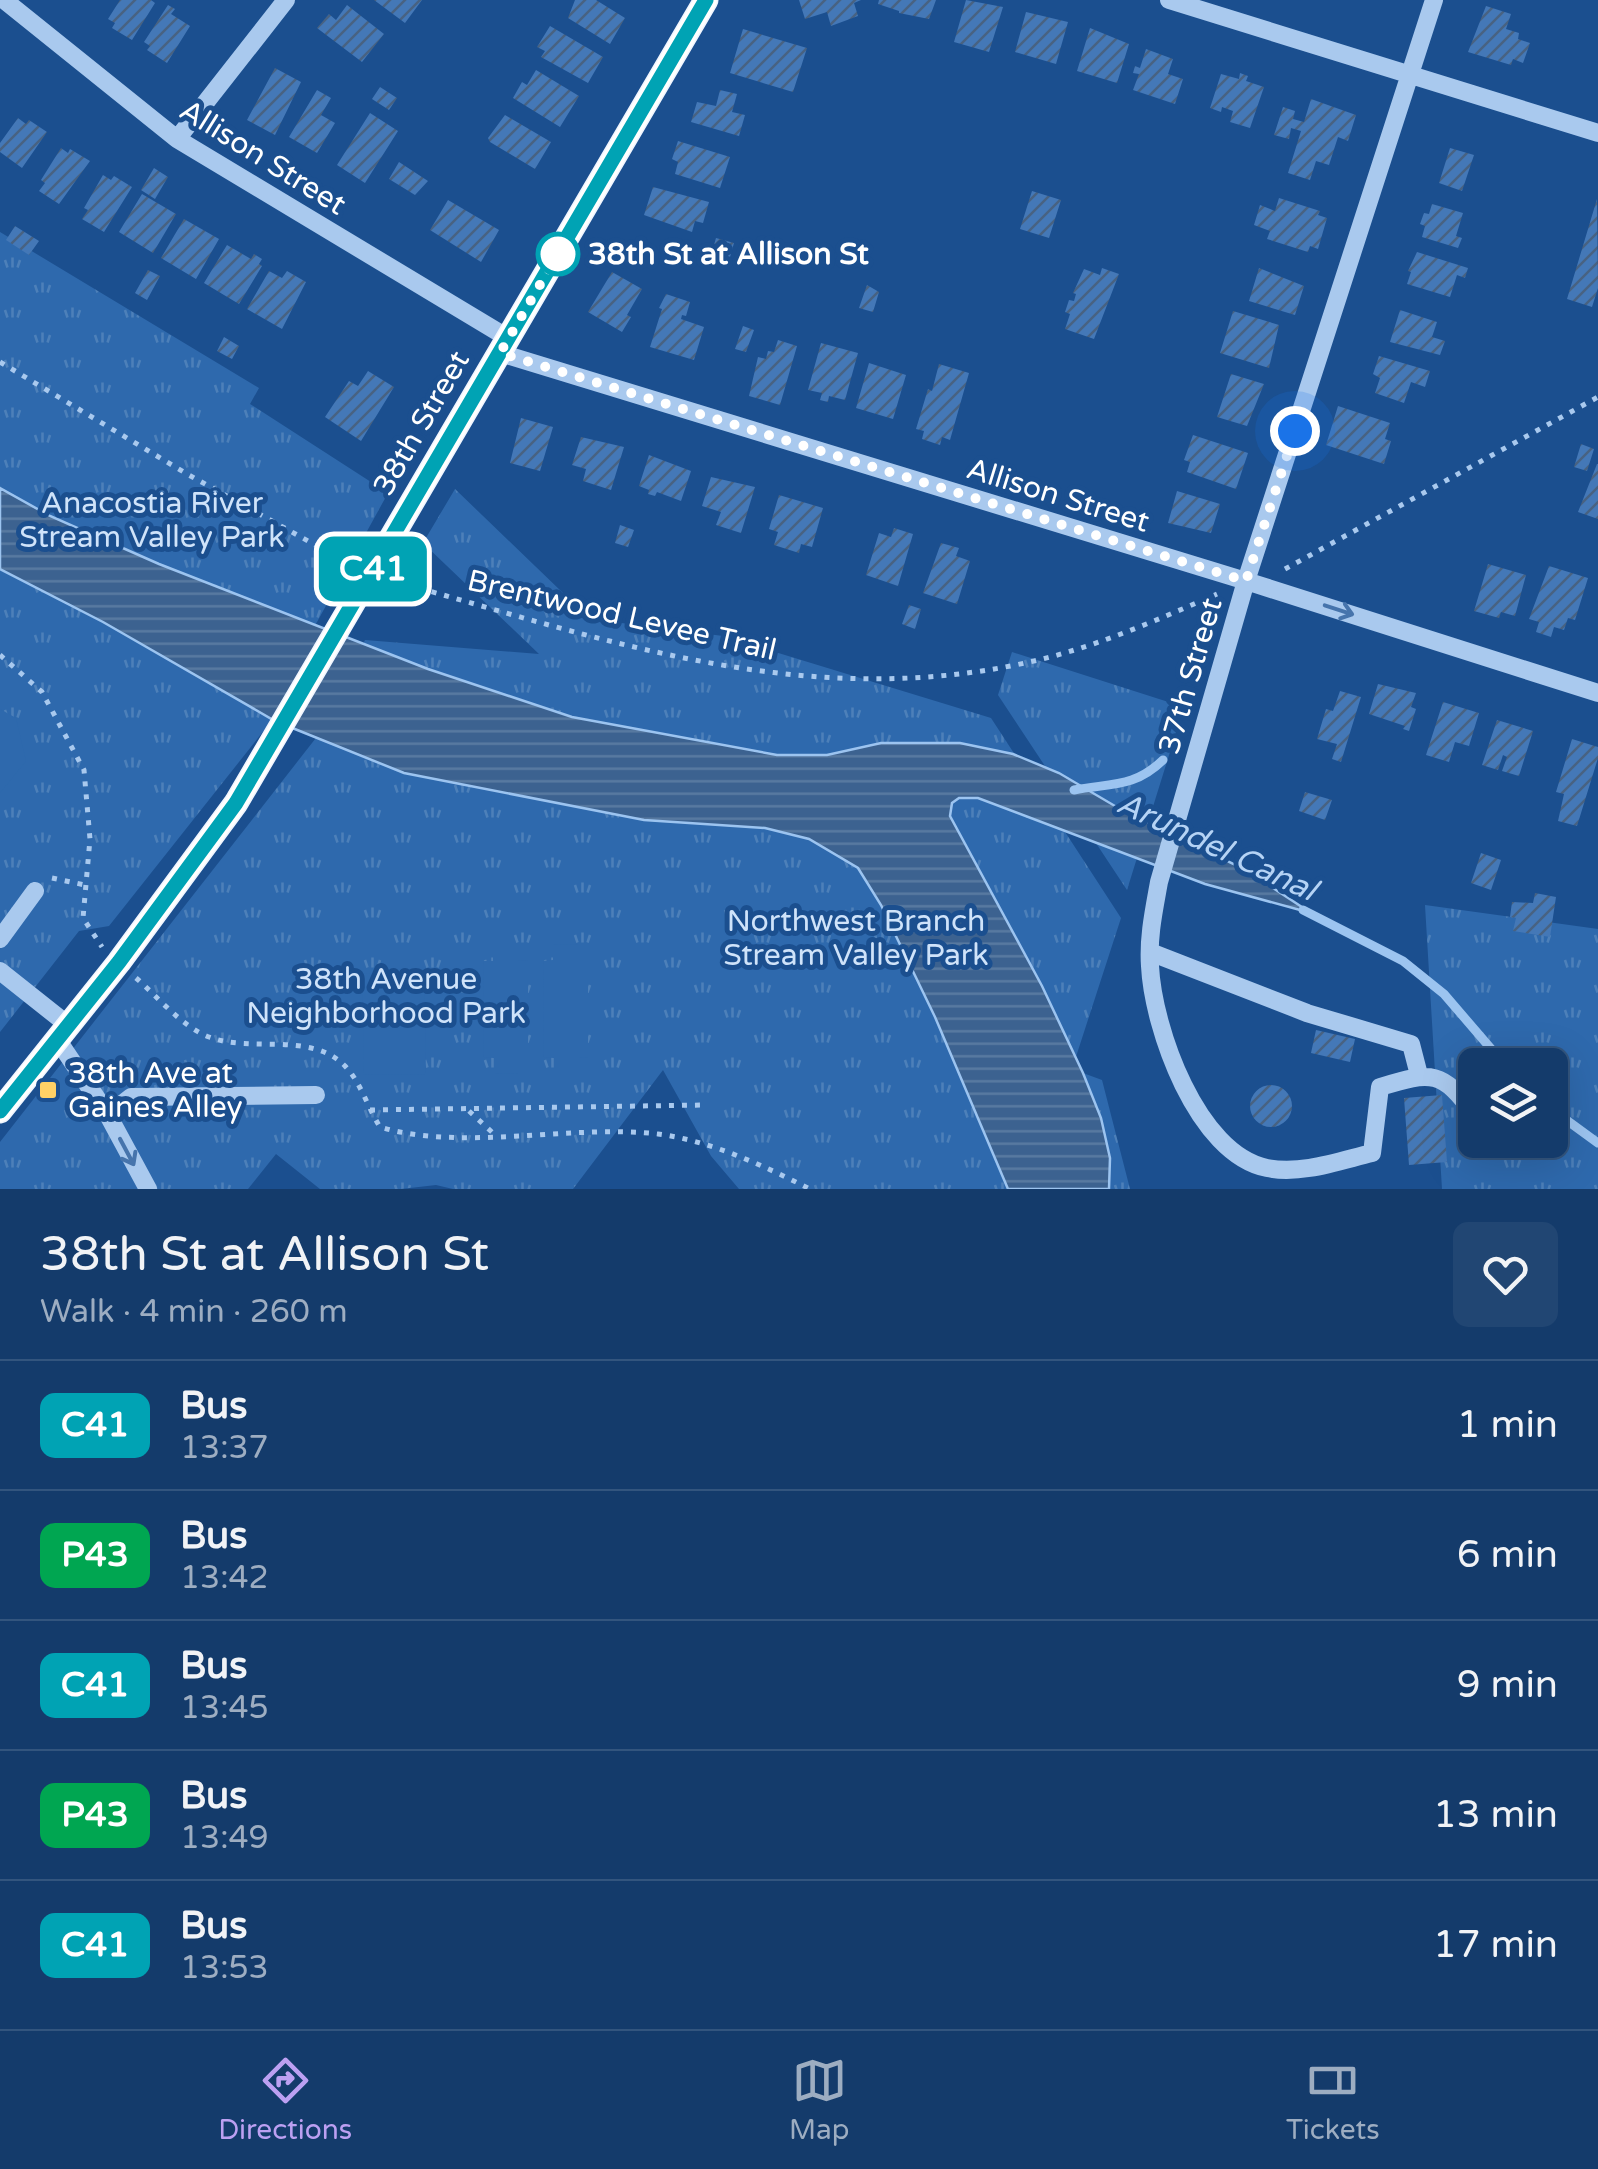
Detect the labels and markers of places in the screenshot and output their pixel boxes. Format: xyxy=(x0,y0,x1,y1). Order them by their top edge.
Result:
marker: 38th St at Allison St xyxy=(537,233,579,275)
place label: 38th St at Allison St xyxy=(588,236,869,273)
place label: 38th Ave at Gaines Alley xyxy=(68,1055,243,1126)
marker: 38th Ave at Gaines Alley xyxy=(37,1079,59,1101)

